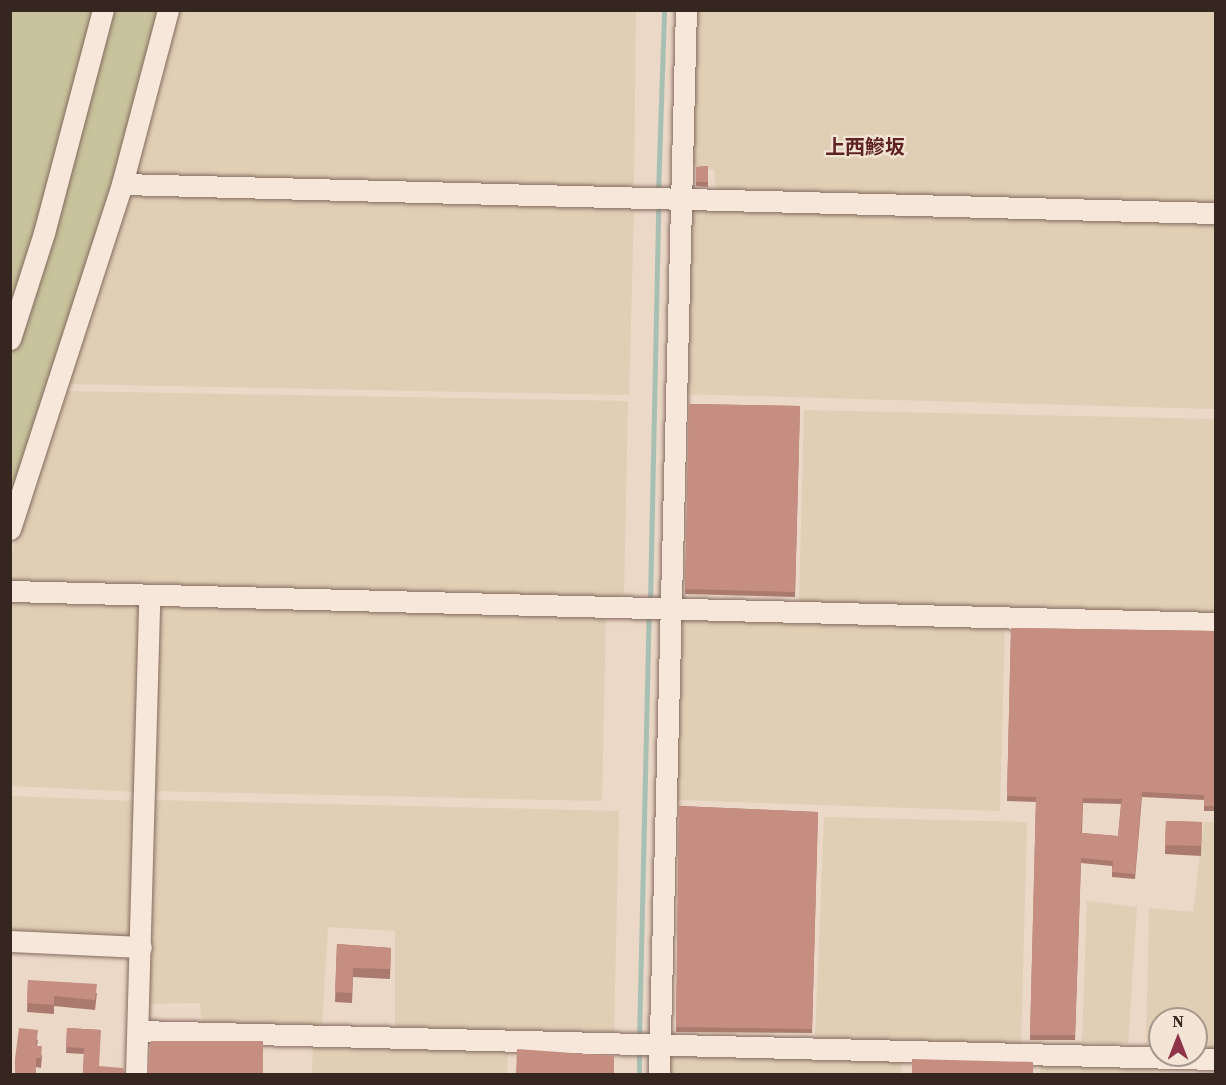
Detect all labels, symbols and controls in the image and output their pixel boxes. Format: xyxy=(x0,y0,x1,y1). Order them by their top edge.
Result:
district label: 上西鰺坂 xyxy=(825,135,905,159)
north arrow xyxy=(1148,1007,1208,1067)
text: N xyxy=(1172,1010,1184,1032)

